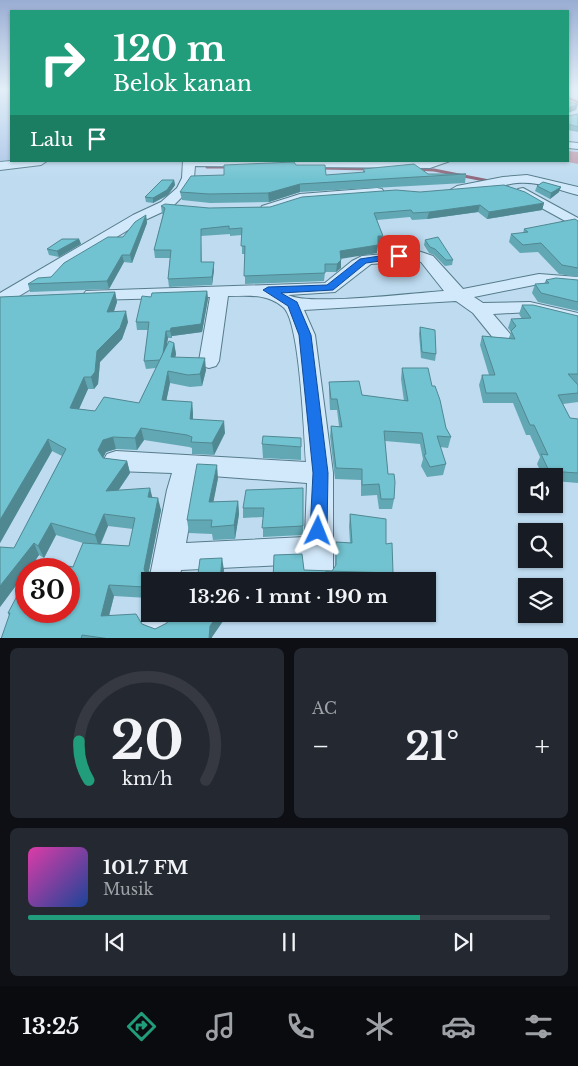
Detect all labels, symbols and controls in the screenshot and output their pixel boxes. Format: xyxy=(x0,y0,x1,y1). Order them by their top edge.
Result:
text: 120 m xyxy=(113,27,226,70)
icon: right xyxy=(30,30,95,95)
text: Belok kanan xyxy=(113,70,252,97)
icon: arrive xyxy=(83,125,111,153)
text: Lalu xyxy=(30,128,73,151)
pin xyxy=(378,235,420,277)
icon: arrive xyxy=(385,242,413,270)
map controls xyxy=(518,468,563,623)
button: sound xyxy=(518,468,563,513)
position arrow xyxy=(291,504,343,556)
button: search xyxy=(518,523,563,568)
speed limit sign: 30 xyxy=(15,558,80,623)
button: layers xyxy=(518,578,563,623)
text: 13:26 · 1 mnt · 190 m xyxy=(189,585,388,608)
text: AC xyxy=(312,698,337,718)
text: 20 xyxy=(110,709,184,773)
text: 21° xyxy=(405,723,459,770)
text: − xyxy=(312,729,330,764)
text: + xyxy=(535,729,550,764)
text: km/h xyxy=(122,768,172,790)
text: 101.7 FM xyxy=(103,856,188,879)
text: Musik xyxy=(103,879,153,899)
icon: previous xyxy=(101,928,129,956)
icon: pause xyxy=(275,928,303,956)
icon: next xyxy=(449,928,477,956)
icon: directions xyxy=(124,1009,159,1044)
icon: music xyxy=(203,1009,238,1044)
icon: phone xyxy=(283,1009,318,1044)
icon: climate xyxy=(362,1009,397,1044)
icon: car xyxy=(441,1009,476,1044)
icon: filters xyxy=(521,1009,556,1044)
text: 13:25 xyxy=(22,1013,79,1040)

